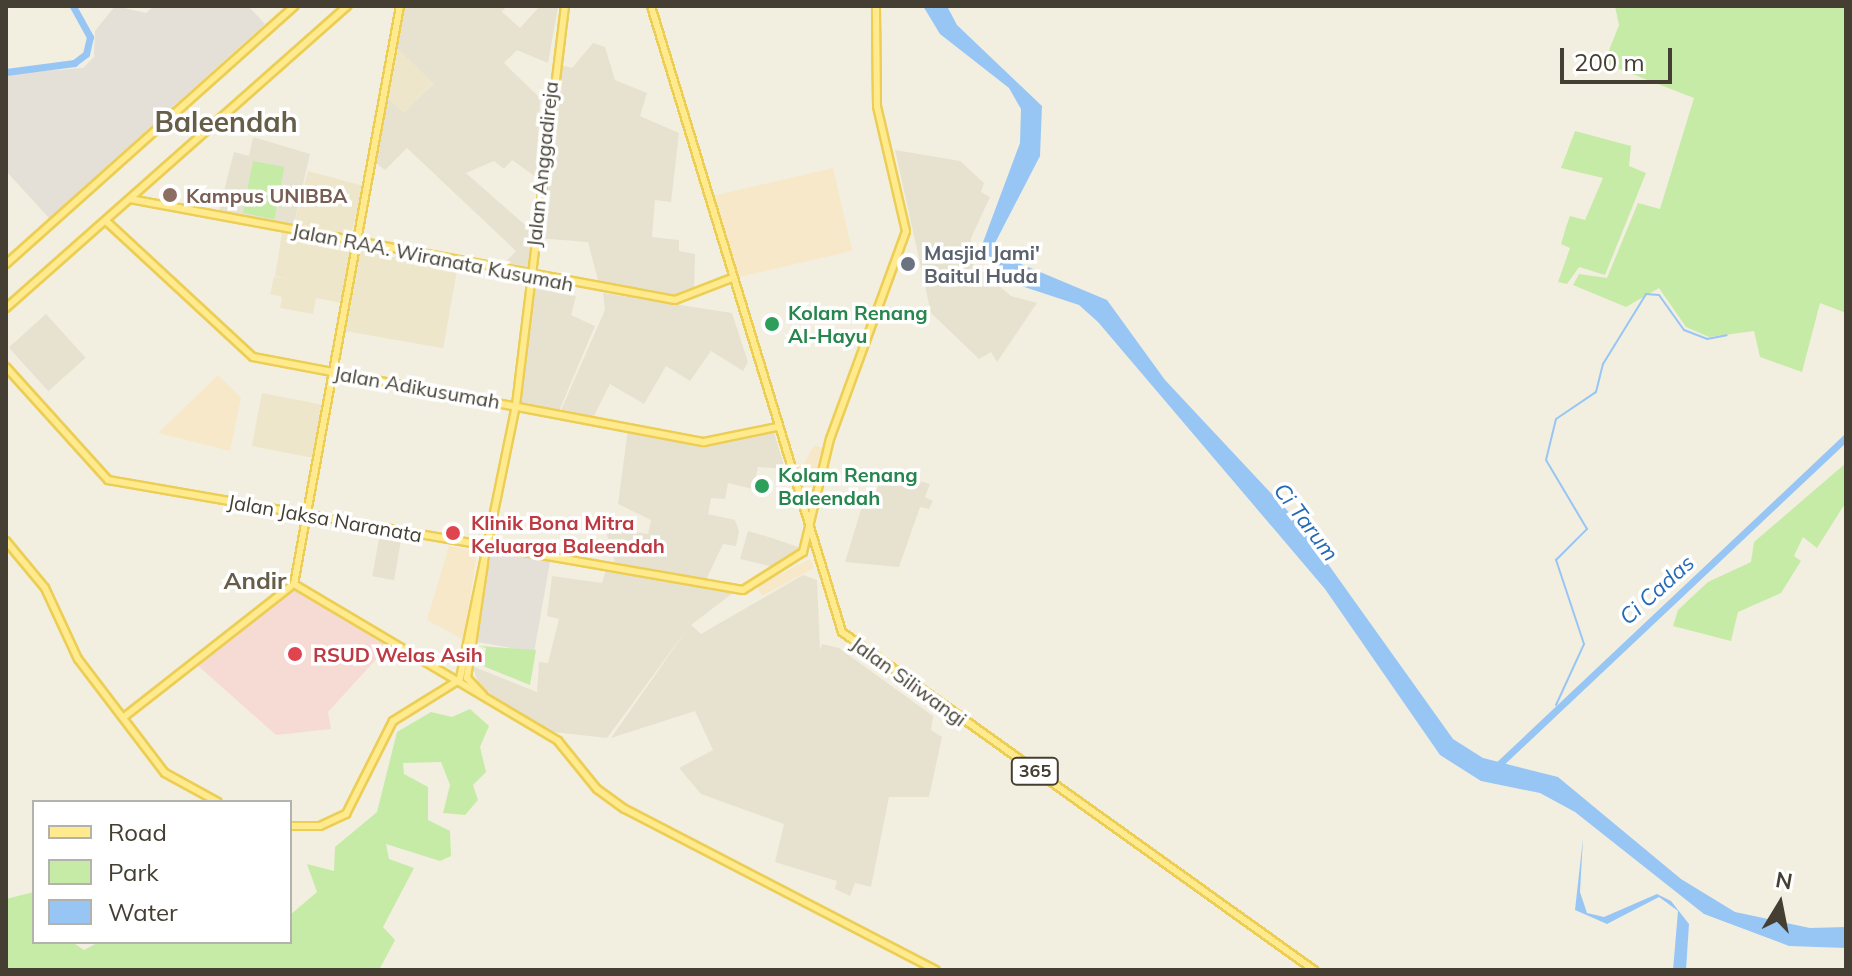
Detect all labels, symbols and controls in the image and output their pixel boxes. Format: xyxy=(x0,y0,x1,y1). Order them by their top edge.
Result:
scale bar xyxy=(1564,32,1676,82)
text: 200 m xyxy=(1574,47,1645,77)
street label: Jalan Anggadireja xyxy=(521,80,563,248)
district label: Baleendah xyxy=(154,105,298,139)
place label: Kampus UNIBBA xyxy=(186,183,348,207)
marker: Kampus UNIBBA xyxy=(161,186,179,204)
street label: Jalan RAA. Wiranata Kusumah xyxy=(290,218,576,296)
place label: Masjid Jami' Baitul Huda xyxy=(924,240,1040,287)
marker: Masjid Jami' Baitul Huda xyxy=(899,255,917,273)
place label: Kolam Renang Al-Hayu xyxy=(788,300,928,347)
marker: Kolam Renang Al-Hayu xyxy=(763,315,781,333)
street label: Jalan Adikusumah xyxy=(332,361,502,413)
place label: Kolam Renang Baleendah xyxy=(778,462,918,509)
marker: Kolam Renang Baleendah xyxy=(753,477,771,495)
water label: Ci Tarum xyxy=(1268,478,1344,566)
street label: Jalan Jaksa Naranata xyxy=(226,489,424,547)
place label: Klinik Bona Mitra Keluarga Baleendah xyxy=(471,510,665,557)
marker: Klinik Bona Mitra Keluarga Baleendah xyxy=(442,522,464,544)
water label: Ci Cadas xyxy=(1614,550,1700,630)
district label: Andir xyxy=(223,567,287,595)
street label: Jalan Siliwangi xyxy=(847,631,971,731)
place label: RSUD Welas Asih xyxy=(313,642,483,666)
marker: RSUD Welas Asih xyxy=(284,643,306,665)
road number: 365 xyxy=(1009,757,1061,785)
legend xyxy=(32,800,292,944)
text: Road xyxy=(108,817,167,847)
text: Park xyxy=(108,857,159,887)
north arrow xyxy=(1740,864,1820,944)
text: N xyxy=(1774,865,1795,896)
text: Water xyxy=(108,897,178,927)

